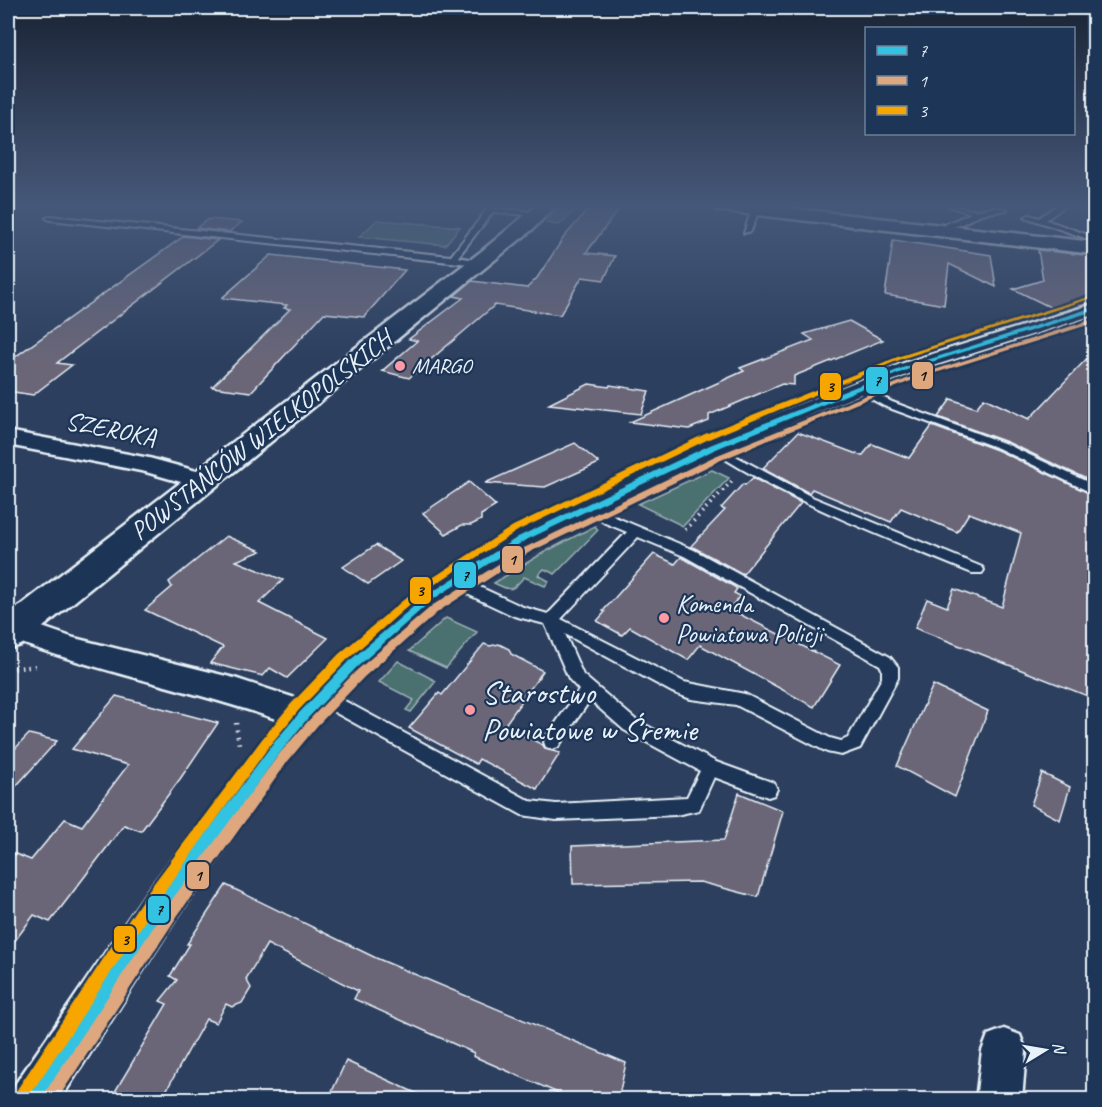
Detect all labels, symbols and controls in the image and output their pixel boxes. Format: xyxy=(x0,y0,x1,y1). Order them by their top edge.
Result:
legend xyxy=(865,27,1075,135)
text: 7 xyxy=(919,40,928,62)
text: 1 xyxy=(919,70,928,92)
text: 3 xyxy=(919,100,929,122)
street label: POWSTAŃCÓW WIELKOPOLSKICH xyxy=(124,320,402,547)
place label: MARGO xyxy=(412,352,474,380)
marker: MARGO xyxy=(393,359,407,373)
line badge: 1 xyxy=(911,361,934,390)
line badge: 7 xyxy=(865,366,889,395)
text: 1 xyxy=(918,366,927,386)
text: 7 xyxy=(873,371,882,391)
line badge: 3 xyxy=(819,372,842,401)
text: 3 xyxy=(826,377,835,397)
street label: SZEROKA xyxy=(63,404,160,454)
line badge: 1 xyxy=(501,545,524,574)
text: 1 xyxy=(508,550,517,570)
line badge: 7 xyxy=(453,561,477,589)
text: 7 xyxy=(461,566,470,586)
line badge: 3 xyxy=(409,576,432,605)
text: 3 xyxy=(416,581,425,601)
place label: Komenda Powiatowa Policji xyxy=(676,587,825,650)
marker: Komenda Powiatowa Policji xyxy=(657,611,671,625)
place label: Starostwo Powiatowe w Śremie xyxy=(482,672,699,750)
marker: Starostwo Powiatowe w Śremie xyxy=(463,703,477,717)
line badge: 1 xyxy=(186,861,210,890)
text: 1 xyxy=(194,866,203,886)
line badge: 7 xyxy=(147,895,170,924)
text: 7 xyxy=(155,900,164,920)
line badge: 3 xyxy=(113,925,136,953)
text: 3 xyxy=(121,930,130,950)
north arrow xyxy=(1015,1020,1075,1080)
text: N xyxy=(1048,1041,1070,1057)

